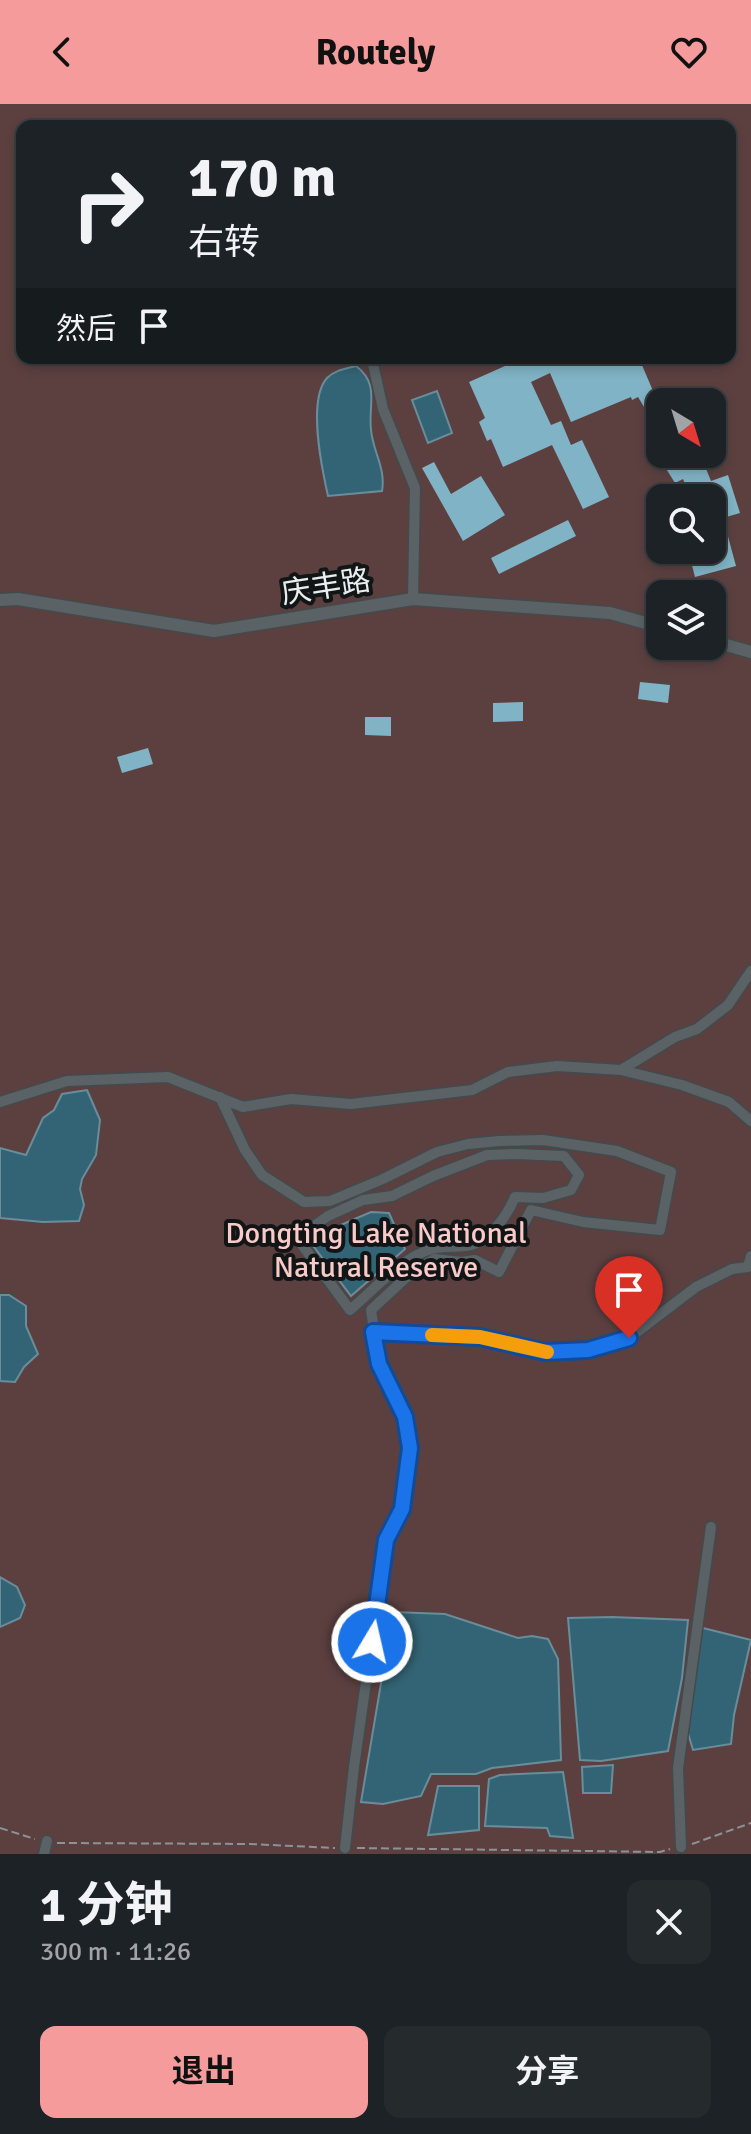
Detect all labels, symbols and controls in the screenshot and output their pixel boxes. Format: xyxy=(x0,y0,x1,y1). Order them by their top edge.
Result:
icon: back xyxy=(40,30,84,74)
text: Routely xyxy=(316,30,435,75)
icon: heart xyxy=(667,30,711,74)
text: 170 m xyxy=(188,143,336,212)
icon: right xyxy=(56,152,160,256)
text: 右转 xyxy=(188,220,260,265)
icon: arrive xyxy=(132,304,176,348)
text: 然后 xyxy=(56,311,116,348)
north arrow xyxy=(646,388,726,468)
map controls xyxy=(646,388,726,660)
button: search xyxy=(646,484,726,564)
street label: 庆丰路 xyxy=(279,562,373,612)
button: layers xyxy=(646,580,726,660)
park label: Dongting Lake National Natural Reserve xyxy=(225,1215,527,1286)
pin xyxy=(595,1256,663,1338)
icon: arrive xyxy=(607,1268,651,1312)
position arrow xyxy=(330,1600,414,1684)
text: 1 分钟 xyxy=(40,1876,172,1935)
button: close xyxy=(627,1880,711,1964)
text: 300 m · 11:26 xyxy=(40,1936,191,1968)
button: 退出 xyxy=(40,2026,368,2118)
button: 分享 xyxy=(384,2026,711,2118)

